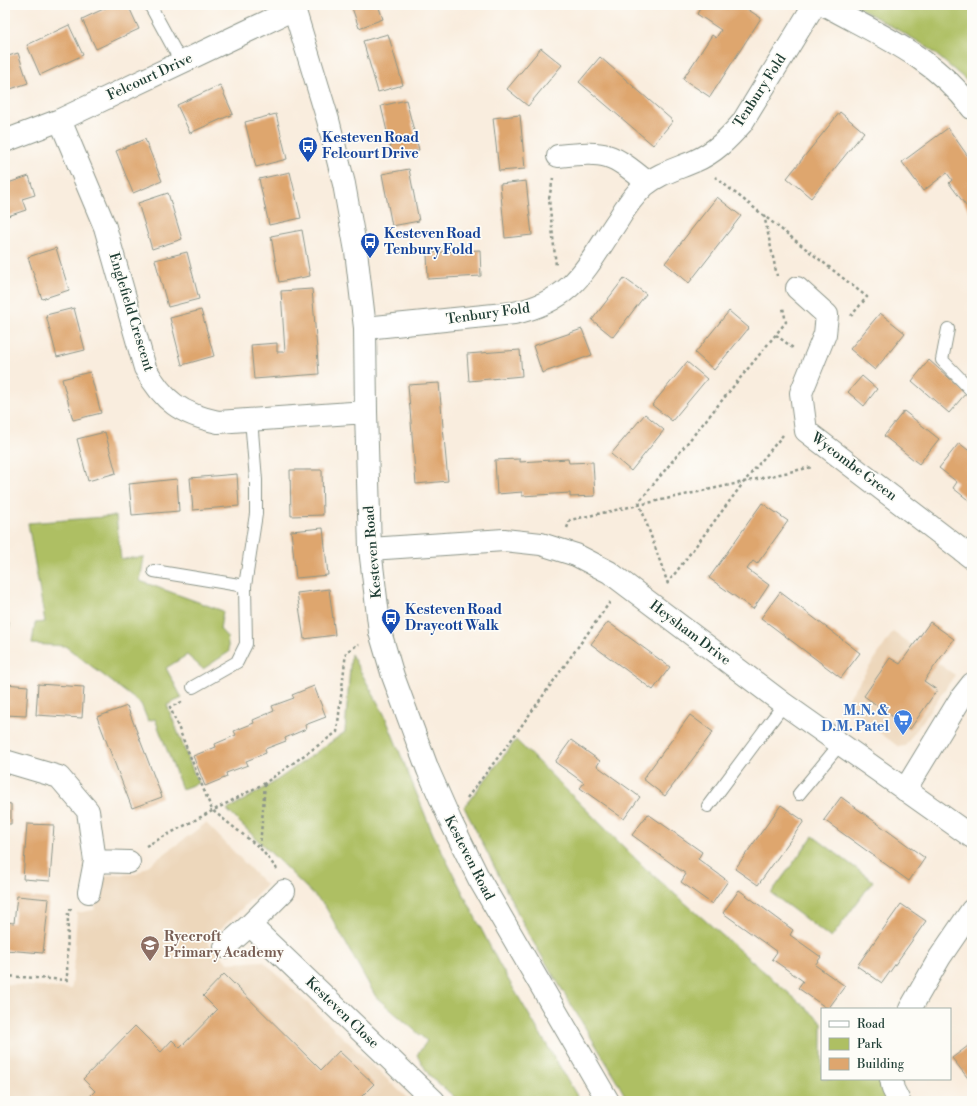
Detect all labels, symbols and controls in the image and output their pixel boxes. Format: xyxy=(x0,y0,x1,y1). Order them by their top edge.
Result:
street label: Felcourt Drive xyxy=(104,49,196,105)
street label: Tenbury Fold xyxy=(729,51,791,131)
place label: Kesteven Road Felcourt Drive xyxy=(322,129,419,163)
bus stop icon: Kesteven Road Felcourt Drive xyxy=(297,135,319,163)
place label: Kesteven Road Tenbury Fold xyxy=(384,225,481,259)
bus stop icon: Kesteven Road Tenbury Fold xyxy=(359,231,381,259)
street label: Englefield Crescent xyxy=(104,250,158,374)
street label: Tenbury Fold xyxy=(445,299,531,329)
street label: Wycombe Green xyxy=(807,428,901,506)
street label: Kesteven Road xyxy=(360,505,386,599)
street label: Heysham Drive xyxy=(646,597,734,669)
place label: Kesteven Road Draycott Walk xyxy=(405,601,502,635)
bus stop icon: Kesteven Road Draycott Walk xyxy=(380,607,402,635)
place label: M.N. & D.M. Patel xyxy=(821,702,889,736)
supermarket icon: M.N. & D.M. Patel xyxy=(892,708,914,736)
street label: Kesteven Road xyxy=(440,813,498,903)
place label: Ryecroft Primary Academy xyxy=(164,928,285,962)
school or university icon: Ryecroft Primary Academy xyxy=(139,934,161,962)
street label: Kesteven Close xyxy=(302,973,382,1053)
legend xyxy=(821,1008,951,1080)
text: Road xyxy=(857,1017,885,1032)
text: Park xyxy=(857,1037,883,1052)
text: Building xyxy=(856,1057,905,1072)

